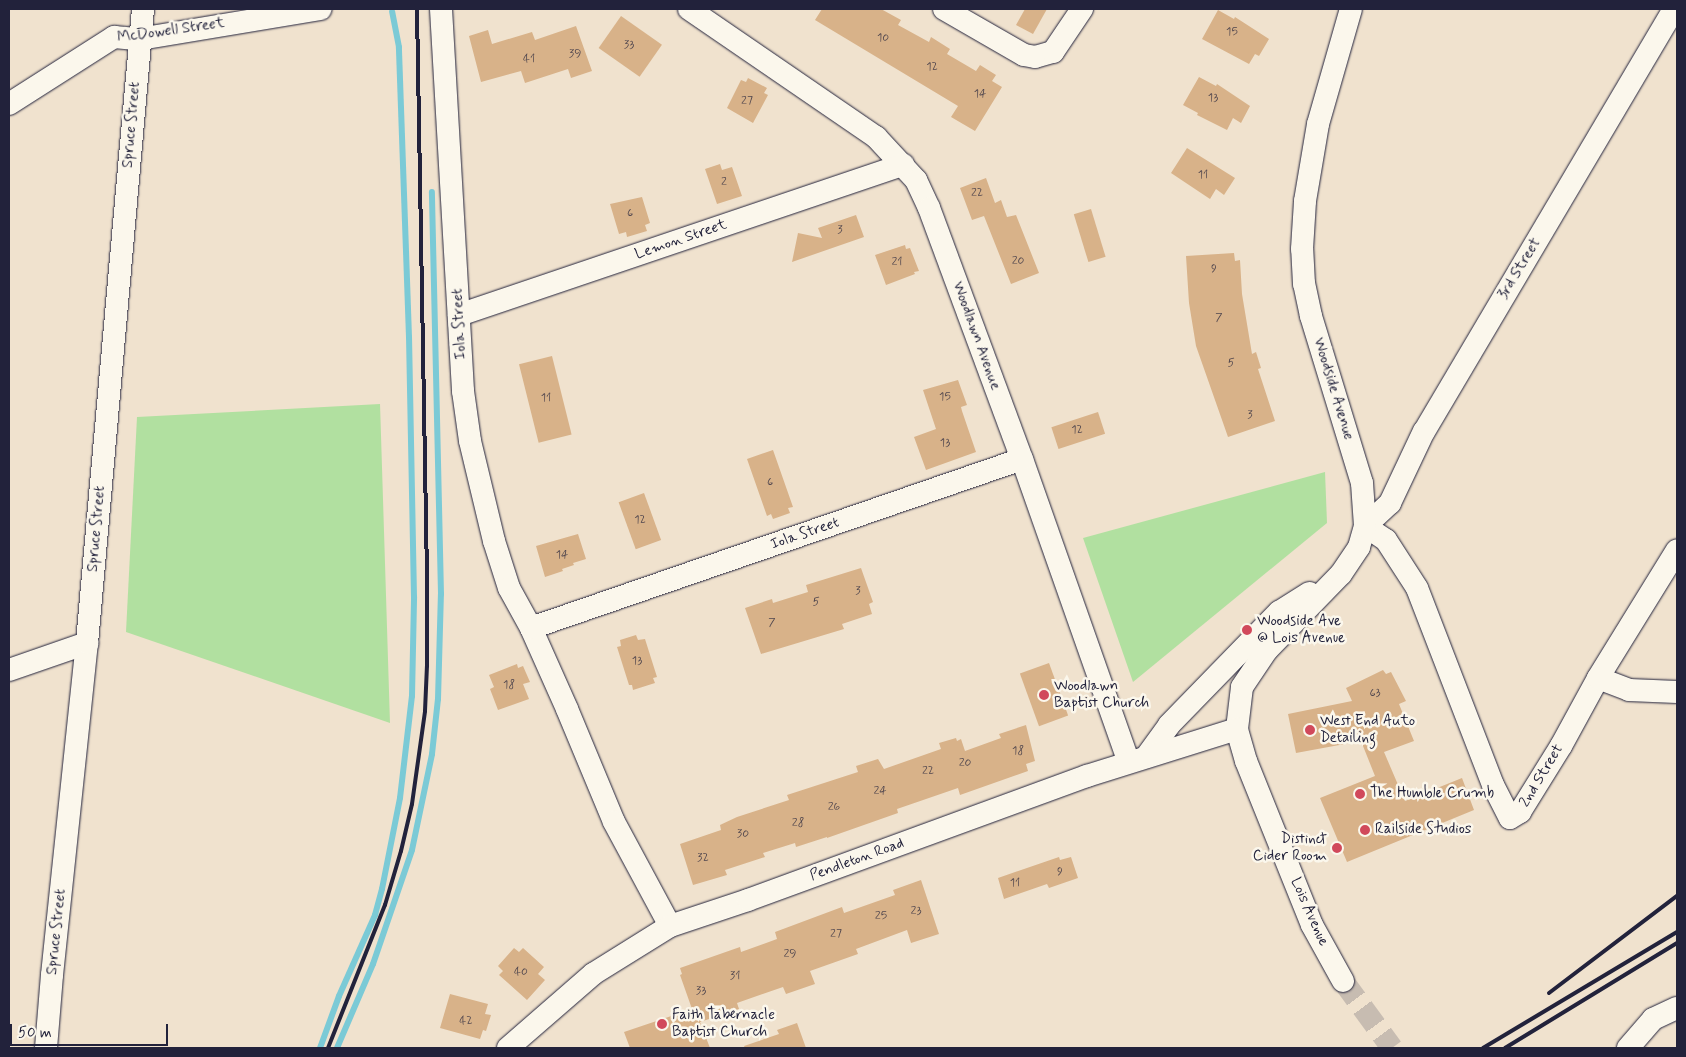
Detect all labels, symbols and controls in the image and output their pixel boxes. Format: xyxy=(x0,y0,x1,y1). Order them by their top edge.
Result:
street label: McDowell Street xyxy=(116,15,226,47)
house number: 15 xyxy=(1226,26,1238,40)
house number: 10 xyxy=(877,32,889,46)
house number: 33 xyxy=(624,39,634,53)
house number: 39 xyxy=(569,48,581,62)
house number: 41 xyxy=(523,53,535,67)
house number: 12 xyxy=(926,61,938,75)
street label: Spruce Street xyxy=(119,80,145,170)
house number: 14 xyxy=(974,88,986,102)
house number: 13 xyxy=(1208,92,1218,106)
house number: 27 xyxy=(741,95,753,109)
house number: 11 xyxy=(1198,169,1208,183)
house number: 2 xyxy=(721,176,727,190)
house number: 22 xyxy=(971,187,983,201)
house number: 6 xyxy=(627,207,633,221)
street label: Lemon Street xyxy=(633,216,729,264)
house number: 3 xyxy=(837,224,843,238)
street label: 3rd Street xyxy=(1495,235,1545,303)
house number: 20 xyxy=(1012,255,1024,269)
house number: 21 xyxy=(891,256,903,270)
house number: 9 xyxy=(1211,263,1217,277)
street label: Woodlawn Avenue xyxy=(948,279,1004,393)
street label: Iola Street xyxy=(449,287,471,361)
house number: 7 xyxy=(1215,312,1223,326)
street label: Woodside Avenue xyxy=(1309,335,1357,443)
house number: 5 xyxy=(1227,357,1235,371)
house number: 15 xyxy=(939,391,951,405)
house number: 11 xyxy=(541,392,551,406)
house number: 3 xyxy=(1247,409,1253,423)
house number: 12 xyxy=(1071,424,1083,438)
house number: 13 xyxy=(940,437,950,451)
house number: 6 xyxy=(767,476,773,490)
street label: Spruce Street xyxy=(84,484,110,574)
street label: Iola Street xyxy=(767,513,843,555)
house number: 12 xyxy=(634,514,646,528)
house number: 14 xyxy=(556,549,568,563)
house number: 3 xyxy=(855,585,861,599)
house number: 5 xyxy=(812,596,820,610)
place label: Woodside Ave @ Lois Avenue xyxy=(1257,612,1349,647)
house number: 7 xyxy=(768,617,776,631)
marker: Woodside Ave @ Lois Avenue xyxy=(1241,624,1253,636)
house number: 13 xyxy=(632,655,642,669)
place label: Woodlawn Baptist Church xyxy=(1054,677,1149,712)
house number: 18 xyxy=(503,679,515,693)
house number: 63 xyxy=(1369,687,1381,701)
marker: Woodlawn Baptist Church xyxy=(1038,689,1050,701)
place label: West End Auto Detailing xyxy=(1320,712,1412,747)
marker: West End Auto Detailing xyxy=(1304,724,1316,736)
street label: 2nd Street xyxy=(1516,742,1568,810)
house number: 18 xyxy=(1012,745,1024,759)
house number: 20 xyxy=(959,757,971,771)
house number: 22 xyxy=(922,765,934,779)
house number: 24 xyxy=(873,785,887,799)
place label: The Humble Crumb xyxy=(1370,785,1498,803)
marker: The Humble Crumb xyxy=(1354,788,1366,800)
house number: 26 xyxy=(828,801,840,815)
house number: 28 xyxy=(792,817,804,831)
place label: Railside Studios xyxy=(1375,821,1472,839)
marker: Railside Studios xyxy=(1359,824,1371,836)
house number: 30 xyxy=(737,828,749,842)
place label: Distinct Cider Room xyxy=(1252,830,1327,865)
street label: Pendleton Road xyxy=(808,835,906,885)
marker: Distinct Cider Room xyxy=(1331,842,1343,854)
house number: 32 xyxy=(697,852,709,866)
house number: 9 xyxy=(1057,866,1063,880)
street label: Lois Avenue xyxy=(1285,873,1333,951)
house number: 11 xyxy=(1010,877,1020,891)
street label: Spruce Street xyxy=(43,887,71,977)
house number: 23 xyxy=(911,905,921,919)
house number: 25 xyxy=(875,910,887,924)
house number: 27 xyxy=(830,928,842,942)
house number: 29 xyxy=(783,948,797,962)
house number: 40 xyxy=(514,966,528,980)
house number: 31 xyxy=(730,970,740,984)
house number: 33 xyxy=(696,985,706,999)
place label: Faith Tabernacle Baptist Church xyxy=(672,1006,775,1041)
scale bar xyxy=(12,1014,170,1046)
house number: 42 xyxy=(459,1015,473,1029)
marker: Faith Tabernacle Baptist Church xyxy=(656,1018,668,1030)
text: 50 m xyxy=(18,1023,52,1043)

